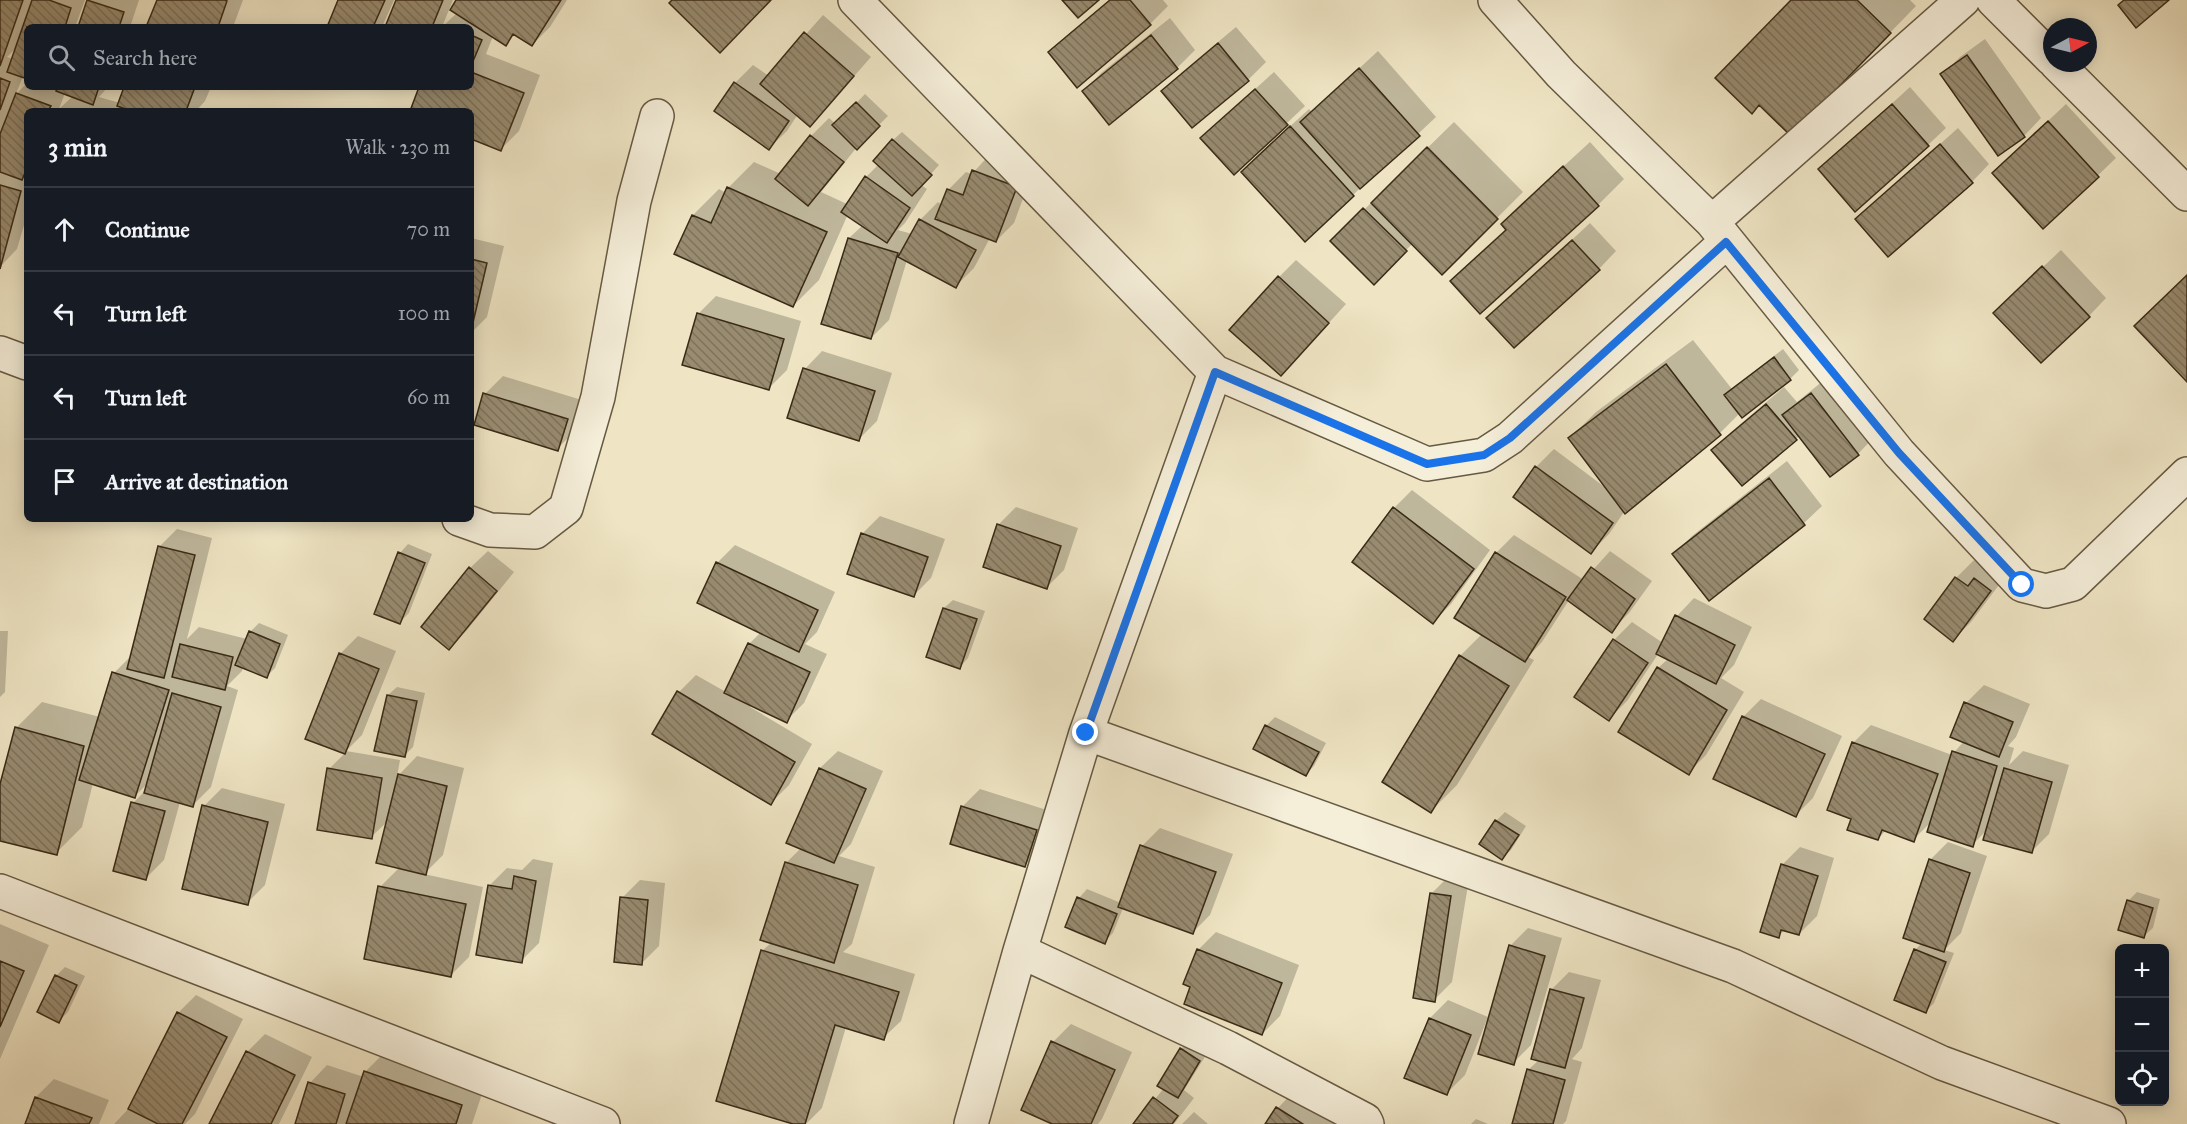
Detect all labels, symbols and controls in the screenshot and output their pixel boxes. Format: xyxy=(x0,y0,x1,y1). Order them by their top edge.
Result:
north arrow xyxy=(2043,18,2097,72)
search box xyxy=(24,24,474,90)
icon: search xyxy=(45,41,78,74)
text: Search here xyxy=(93,44,197,71)
text: 3 min xyxy=(48,131,107,163)
text: Walk · 230 m xyxy=(345,135,450,159)
icon: ahead xyxy=(48,213,81,246)
text: Continue xyxy=(105,216,190,243)
text: 70 m xyxy=(407,217,450,241)
icon: left xyxy=(48,297,81,330)
text: Turn left xyxy=(105,300,187,327)
text: 100 m xyxy=(398,301,450,325)
icon: left xyxy=(48,381,81,414)
text: Turn left xyxy=(105,384,187,411)
text: 60 m xyxy=(407,385,450,409)
icon: arrive xyxy=(48,465,81,498)
text: Arrive at destination xyxy=(105,468,288,495)
route start xyxy=(2008,571,2034,597)
route end xyxy=(1072,719,1098,745)
map controls xyxy=(2115,944,2169,1106)
button: + xyxy=(2115,944,2169,998)
button: − xyxy=(2115,998,2169,1052)
button: locate xyxy=(2115,1052,2169,1106)

